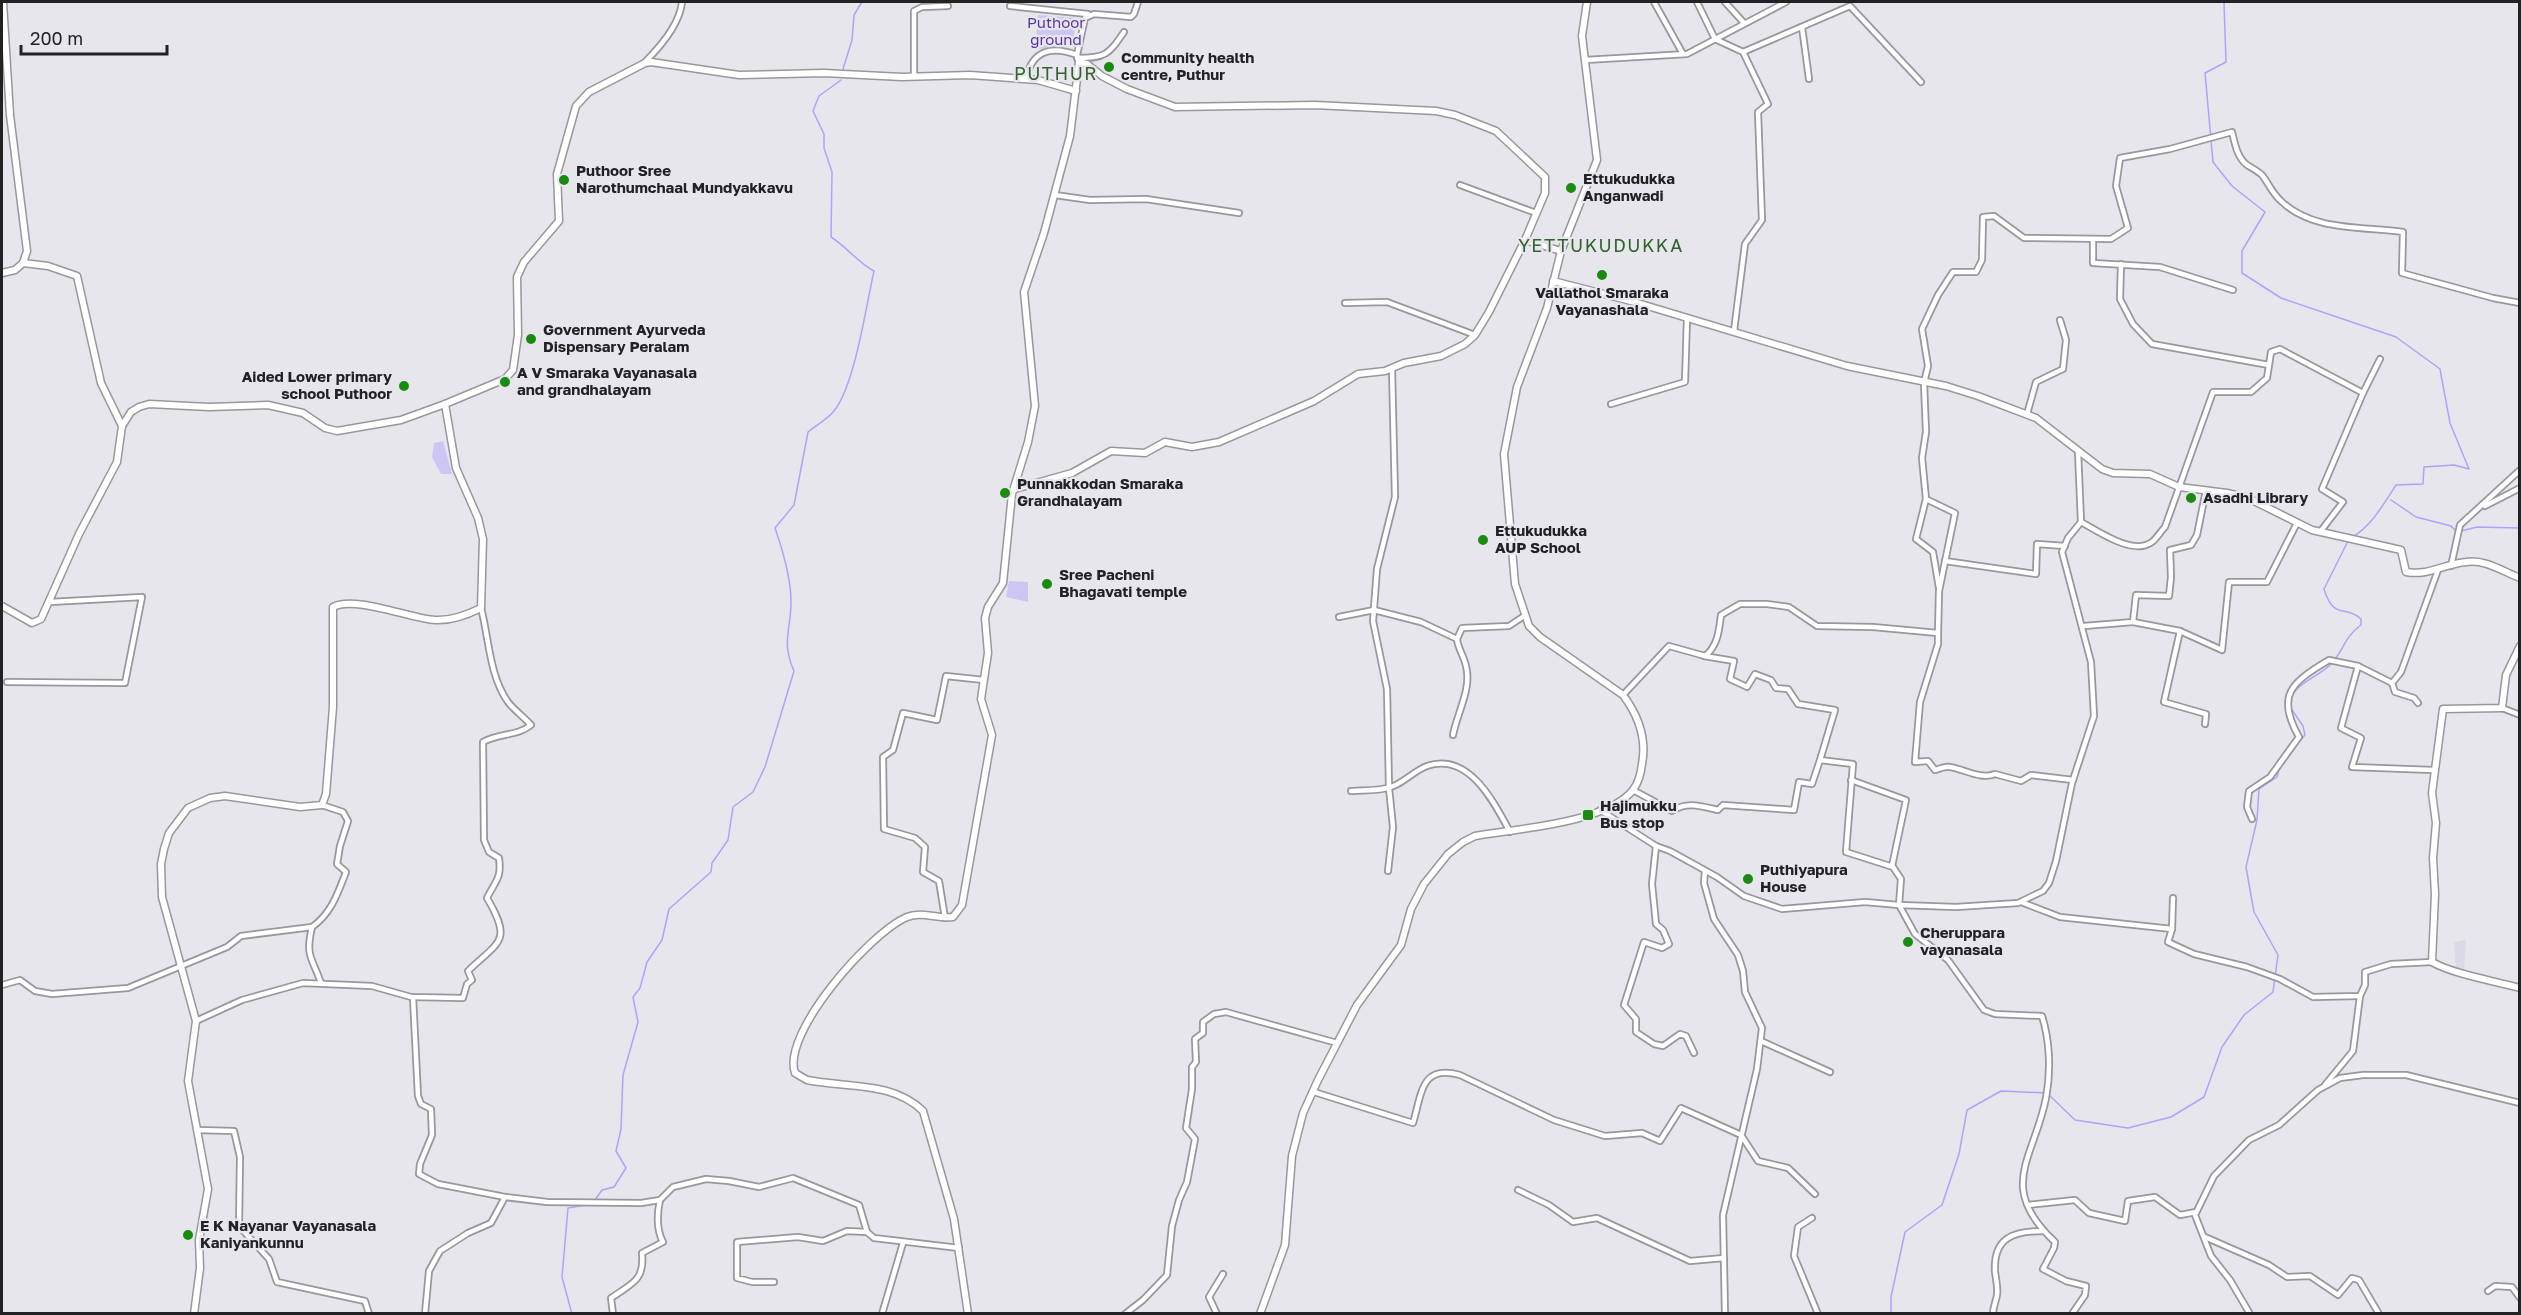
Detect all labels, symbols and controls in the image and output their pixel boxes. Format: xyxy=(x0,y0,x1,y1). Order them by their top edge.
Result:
park label: Puthoor ground xyxy=(1027,13,1085,48)
scale bar xyxy=(21,18,166,56)
text: 200 m xyxy=(30,27,83,49)
place label: Community health centre, Puthur xyxy=(1121,48,1254,83)
marker: Community health centre, Puthur xyxy=(1102,60,1116,74)
district label: PUTHUR xyxy=(1014,62,1098,84)
place label: Puthoor Sree Narothumchaal Mundyakkavu xyxy=(576,161,793,196)
place label: Ettukudukka Anganwadi xyxy=(1583,169,1675,204)
marker: Puthoor Sree Narothumchaal Mundyakkavu xyxy=(557,173,571,187)
marker: Ettukudukka Anganwadi xyxy=(1564,181,1578,195)
district label: YETTUKUDUKKA xyxy=(1518,234,1684,256)
marker: Vallathol Smaraka Vayanashala xyxy=(1595,268,1609,282)
place label: Vallathol Smaraka Vayanashala xyxy=(1535,283,1669,318)
place label: Government Ayurveda Dispensary Peralam xyxy=(543,320,706,355)
marker: Government Ayurveda Dispensary Peralam xyxy=(524,332,538,346)
place label: A V Smaraka Vayanasala and grandhalayam xyxy=(517,363,697,398)
place label: Aided Lower primary school Puthoor xyxy=(242,367,392,402)
marker: A V Smaraka Vayanasala and grandhalayam xyxy=(498,375,512,389)
marker: Aided Lower primary school Puthoor xyxy=(397,379,411,393)
place label: Punnakkodan Smaraka Grandhalayam xyxy=(1017,474,1183,509)
marker: Punnakkodan Smaraka Grandhalayam xyxy=(998,486,1012,500)
place label: Asadhi Library xyxy=(2203,488,2308,506)
marker: Asadhi Library xyxy=(2184,491,2198,505)
place label: Ettukudukka AUP School xyxy=(1495,521,1587,556)
marker: Ettukudukka AUP School xyxy=(1476,533,1490,547)
place label: Sree Pacheni Bhagavati temple xyxy=(1059,565,1187,600)
marker: Sree Pacheni Bhagavati temple xyxy=(1040,577,1054,591)
place label: Hajimukku Bus stop xyxy=(1600,796,1677,831)
marker: Hajimukku Bus stop xyxy=(1581,808,1595,822)
place label: Puthiyapura House xyxy=(1760,860,1848,895)
marker: Puthiyapura House xyxy=(1741,872,1755,886)
place label: Cheruppara vayanasala xyxy=(1920,923,2005,958)
marker: Cheruppara vayanasala xyxy=(1901,935,1915,949)
place label: E K Nayanar Vayanasala Kaniyankunnu xyxy=(200,1216,376,1251)
marker: E K Nayanar Vayanasala Kaniyankunnu xyxy=(181,1228,195,1242)

